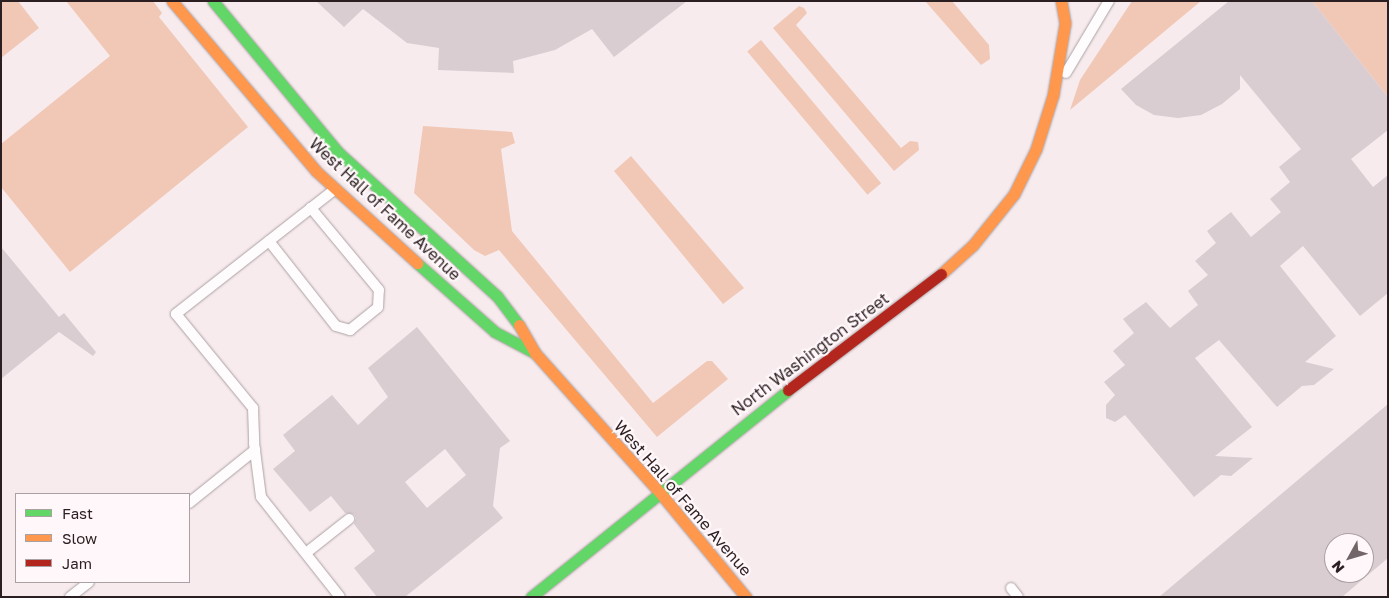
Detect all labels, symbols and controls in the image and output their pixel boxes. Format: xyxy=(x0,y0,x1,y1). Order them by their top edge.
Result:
street label: West Hall of Fame Avenue xyxy=(305,134,465,284)
street label: North Washington Street xyxy=(728,289,892,419)
street label: West Hall of Fame Avenue xyxy=(610,416,756,580)
legend xyxy=(15,493,190,583)
text: Fast xyxy=(62,504,93,522)
text: Slow xyxy=(62,529,97,547)
north arrow xyxy=(1324,533,1374,583)
text: Jam xyxy=(62,554,92,572)
text: N xyxy=(1328,558,1348,577)

